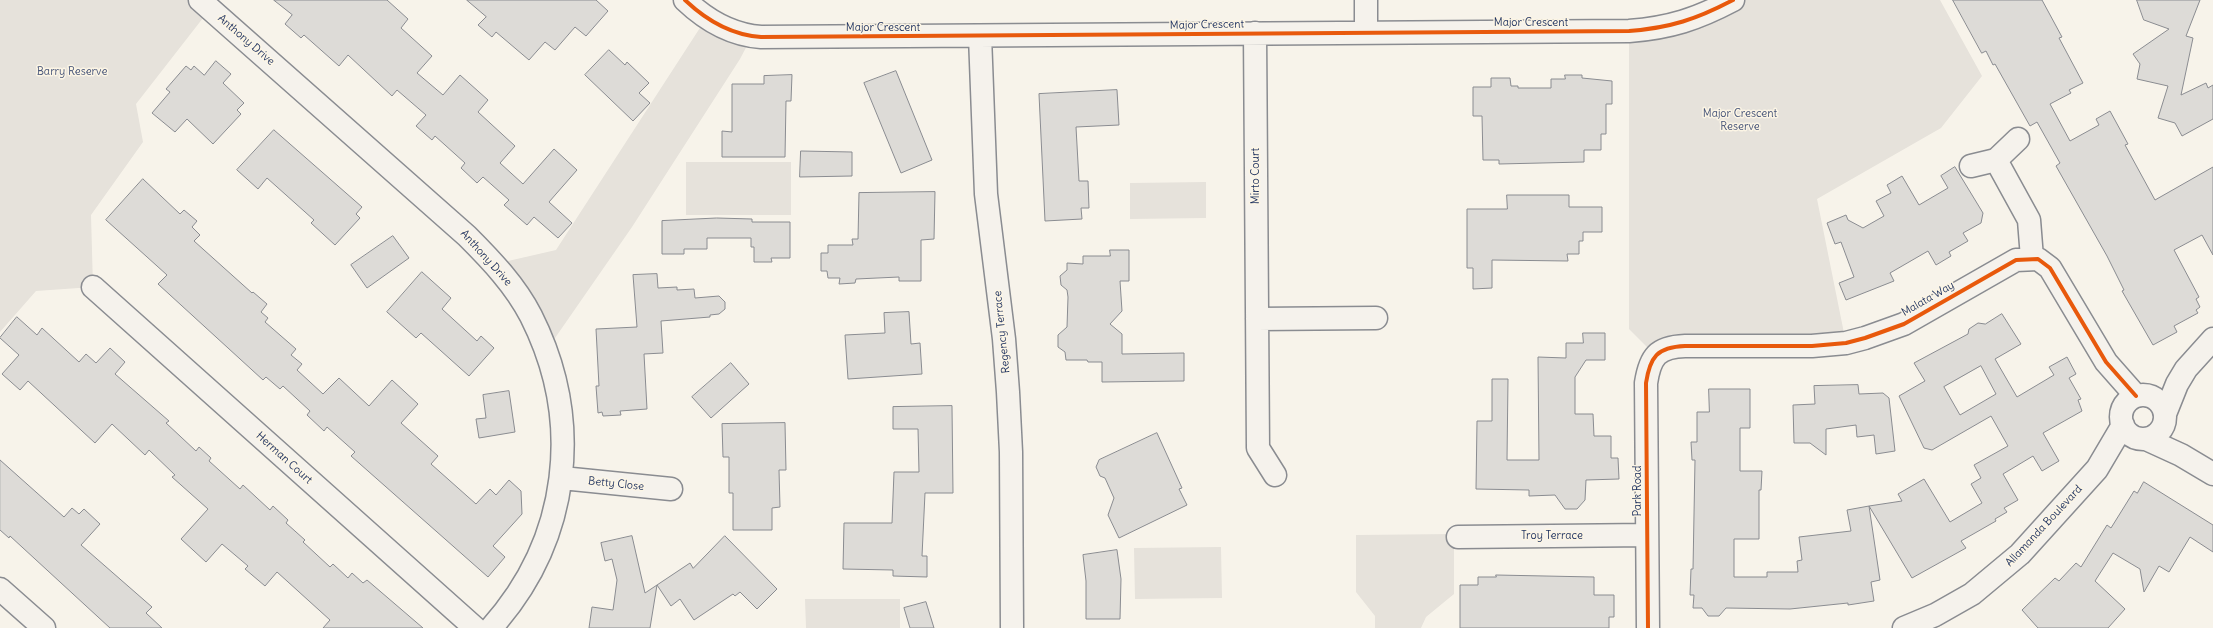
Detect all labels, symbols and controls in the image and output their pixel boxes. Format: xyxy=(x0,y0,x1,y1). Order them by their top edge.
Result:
street label: Anthony Drive xyxy=(215,12,277,68)
street label: Major Crescent xyxy=(1494,16,1568,30)
street label: Major Crescent xyxy=(1170,18,1244,32)
street label: Major Crescent xyxy=(846,21,920,35)
park label: Barry Reserve xyxy=(37,65,107,79)
park label: Major Crescent Reserve xyxy=(1703,107,1777,133)
street label: Mirto Court xyxy=(1249,148,1263,204)
street label: Anthony Drive xyxy=(457,227,515,289)
street label: Malata Way xyxy=(1899,279,1957,319)
street label: Regency Terrace xyxy=(991,290,1013,374)
street label: Herman Court xyxy=(253,429,315,487)
street label: Park Road xyxy=(1631,465,1645,517)
street label: Betty Close xyxy=(587,474,645,494)
street label: Allamanda Boulevard xyxy=(2003,483,2085,569)
street label: Troy Terrace xyxy=(1521,529,1583,543)

